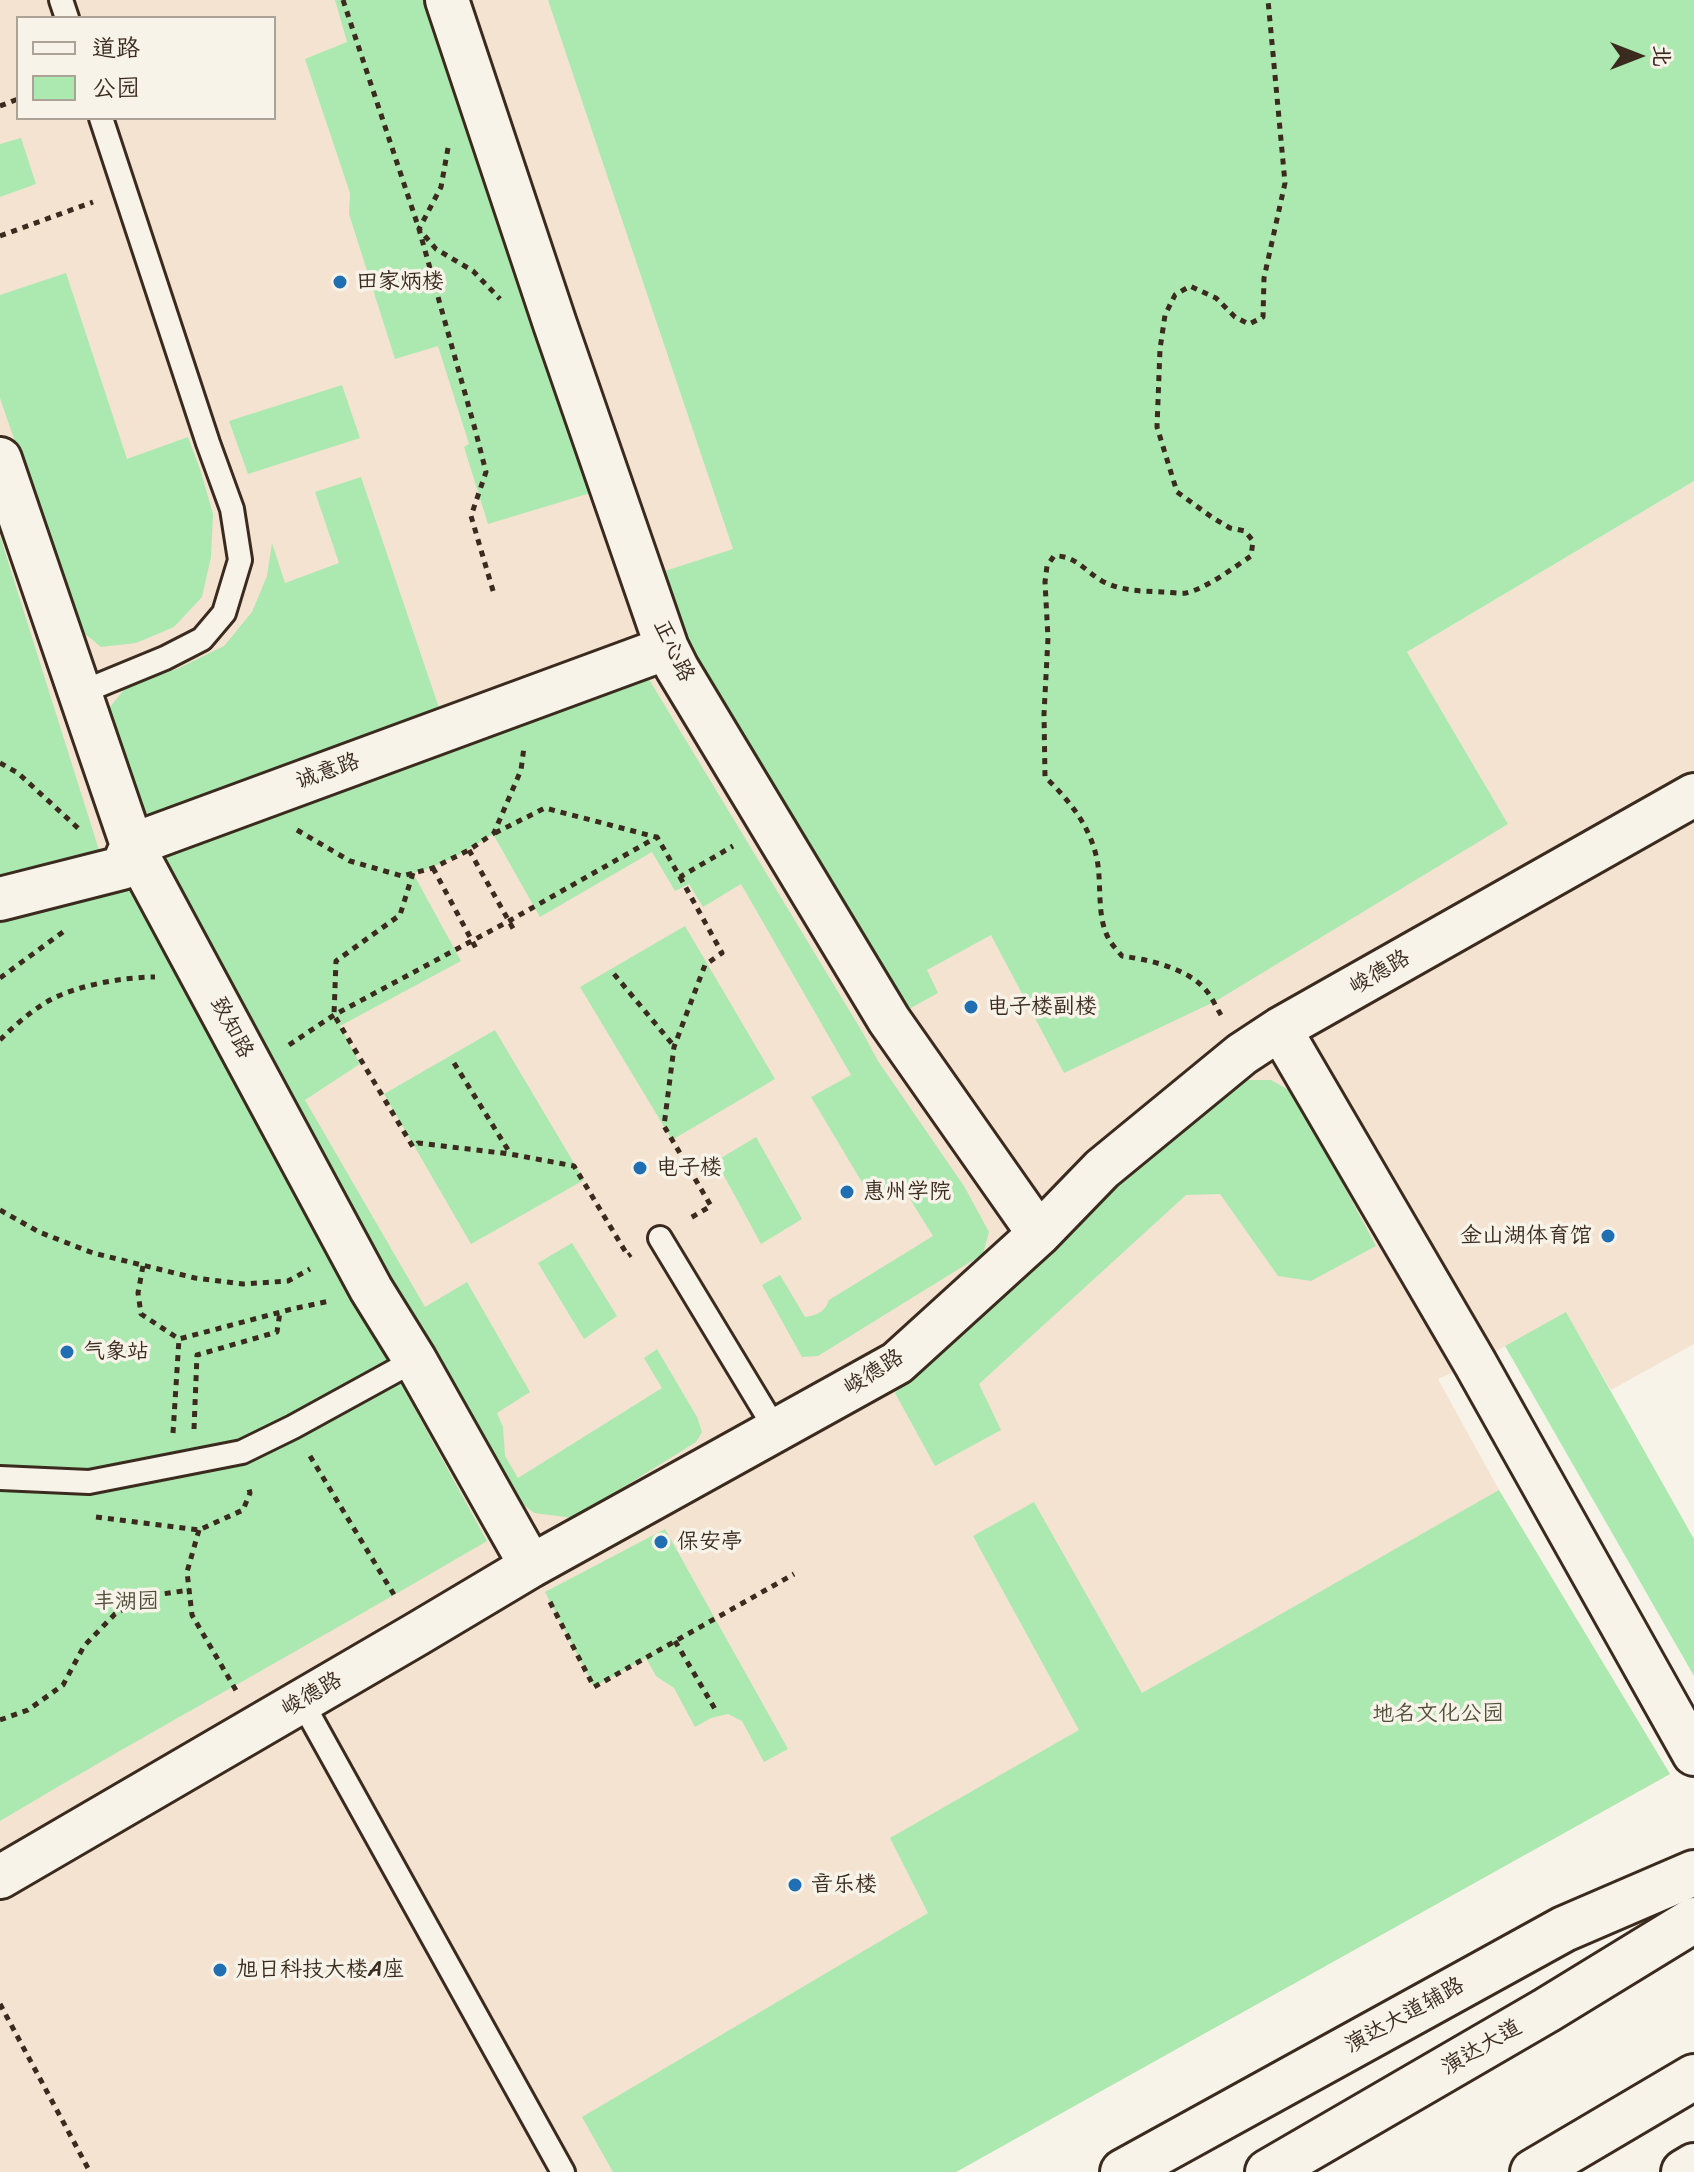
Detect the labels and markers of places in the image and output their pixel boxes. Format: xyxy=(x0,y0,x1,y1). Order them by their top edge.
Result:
place label: 田家炳楼 xyxy=(356,269,444,295)
marker: 田家炳楼 xyxy=(331,273,349,291)
place label: 电子楼副楼 xyxy=(987,994,1097,1020)
marker: 电子楼副楼 xyxy=(962,998,980,1016)
place label: 电子楼 xyxy=(656,1155,722,1181)
marker: 电子楼 xyxy=(631,1159,649,1177)
place label: 惠州学院 xyxy=(863,1179,951,1205)
marker: 惠州学院 xyxy=(838,1183,856,1201)
place label: 金山湖体育馆 xyxy=(1460,1223,1592,1249)
marker: 金山湖体育馆 xyxy=(1599,1227,1617,1245)
place label: 气象站 xyxy=(83,1339,149,1365)
marker: 气象站 xyxy=(58,1343,76,1361)
place label: 保安亭 xyxy=(677,1529,743,1555)
marker: 保安亭 xyxy=(652,1533,670,1551)
place label: 音乐楼 xyxy=(811,1872,877,1898)
marker: 音乐楼 xyxy=(786,1876,804,1894)
place label: 旭日科技大楼A座 xyxy=(236,1957,404,1983)
marker: 旭日科技大楼A座 xyxy=(211,1961,229,1979)

